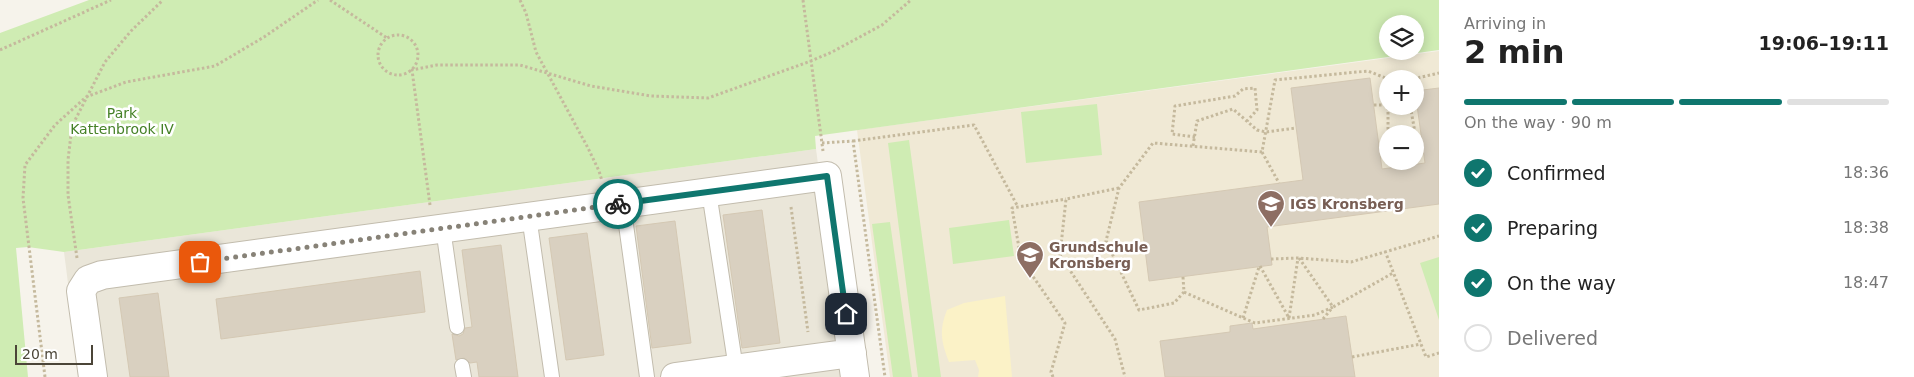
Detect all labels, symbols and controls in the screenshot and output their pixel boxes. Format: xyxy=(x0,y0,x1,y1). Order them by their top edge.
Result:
text: Arriving in xyxy=(1464,14,1546,33)
map controls xyxy=(1379,15,1424,170)
button: layers xyxy=(1379,15,1424,60)
text: 19:06–19:11 xyxy=(1759,32,1889,54)
text: 2 min xyxy=(1464,33,1565,71)
button: + xyxy=(1379,70,1424,115)
park label: Park Kattenbrook IV xyxy=(70,105,174,137)
text: On the way · 90 m xyxy=(1464,113,1612,132)
button: − xyxy=(1379,125,1424,170)
icon: check xyxy=(1464,159,1492,187)
text: Confirmed xyxy=(1507,162,1606,184)
text: 18:36 xyxy=(1843,163,1889,182)
courier xyxy=(593,179,643,229)
school or university icon: IGS Kronsberg xyxy=(1256,189,1286,228)
icon: bike xyxy=(604,190,632,218)
place label: IGS Kronsberg xyxy=(1290,196,1404,212)
icon: check xyxy=(1464,214,1492,242)
text: Preparing xyxy=(1507,217,1598,239)
text: 18:38 xyxy=(1843,218,1889,237)
place label: Grundschule Kronsberg xyxy=(1049,239,1148,271)
school or university icon: Grundschule Kronsberg xyxy=(1015,240,1045,279)
pin xyxy=(179,241,221,283)
icon: bag xyxy=(186,248,214,276)
icon: check xyxy=(1464,269,1492,297)
text: On the way xyxy=(1507,272,1616,294)
text: 18:47 xyxy=(1843,273,1889,292)
pin xyxy=(825,293,867,335)
icon: home xyxy=(832,300,860,328)
text: Delivered xyxy=(1507,327,1598,349)
scale bar xyxy=(15,342,92,365)
text: 20 m xyxy=(22,346,58,362)

